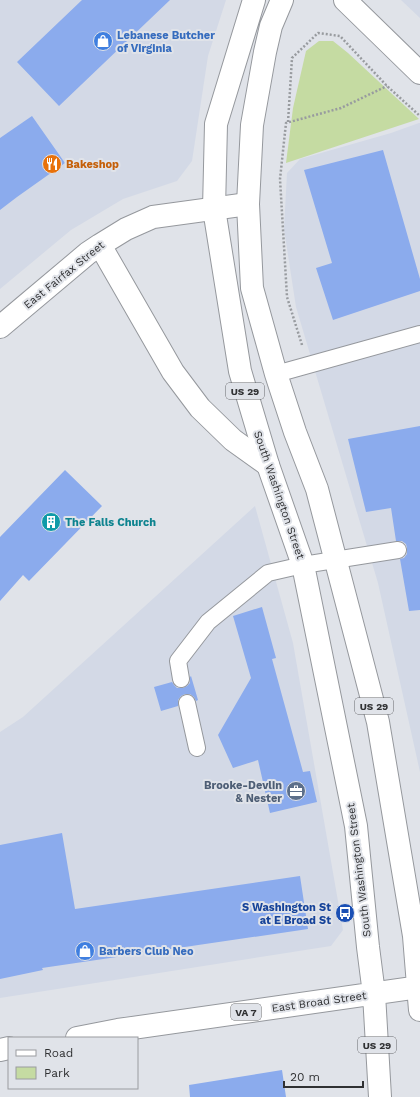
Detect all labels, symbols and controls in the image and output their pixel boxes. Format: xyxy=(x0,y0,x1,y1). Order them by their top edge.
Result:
place label: Lebanese Butcher of Virginia xyxy=(117,29,215,55)
shop icon: Lebanese Butcher of Virginia xyxy=(92,30,114,52)
restaurant icon: Bakeshop xyxy=(41,153,63,175)
place label: Bakeshop xyxy=(66,158,119,171)
street label: East Fairfax Street xyxy=(21,238,107,311)
road number: US 29 xyxy=(226,383,264,399)
street label: South Washington Street xyxy=(251,429,307,561)
building icon: The Falls Church xyxy=(40,511,62,533)
place label: The Falls Church xyxy=(65,516,156,529)
road number: US 29 xyxy=(355,698,393,714)
place label: Brooke-Devlin & Nester xyxy=(204,779,282,805)
office icon: Brooke-Devlin & Nester xyxy=(285,780,307,802)
street label: South Washington Street xyxy=(344,802,374,938)
place label: S Washington St at E Broad St xyxy=(242,901,331,927)
bus stop icon: S Washington St at E Broad St xyxy=(334,902,356,924)
shop icon: Barbers Club Neo xyxy=(74,940,96,962)
place label: Barbers Club Neo xyxy=(99,945,194,958)
street label: East Broad Street xyxy=(271,989,368,1015)
road number: VA 7 xyxy=(231,1004,261,1020)
legend xyxy=(8,1037,138,1089)
road number: US 29 xyxy=(358,1037,396,1053)
text: Road xyxy=(44,1046,73,1060)
scale bar xyxy=(284,1063,363,1089)
text: Park xyxy=(44,1066,70,1080)
text: 20 m xyxy=(290,1070,320,1084)

